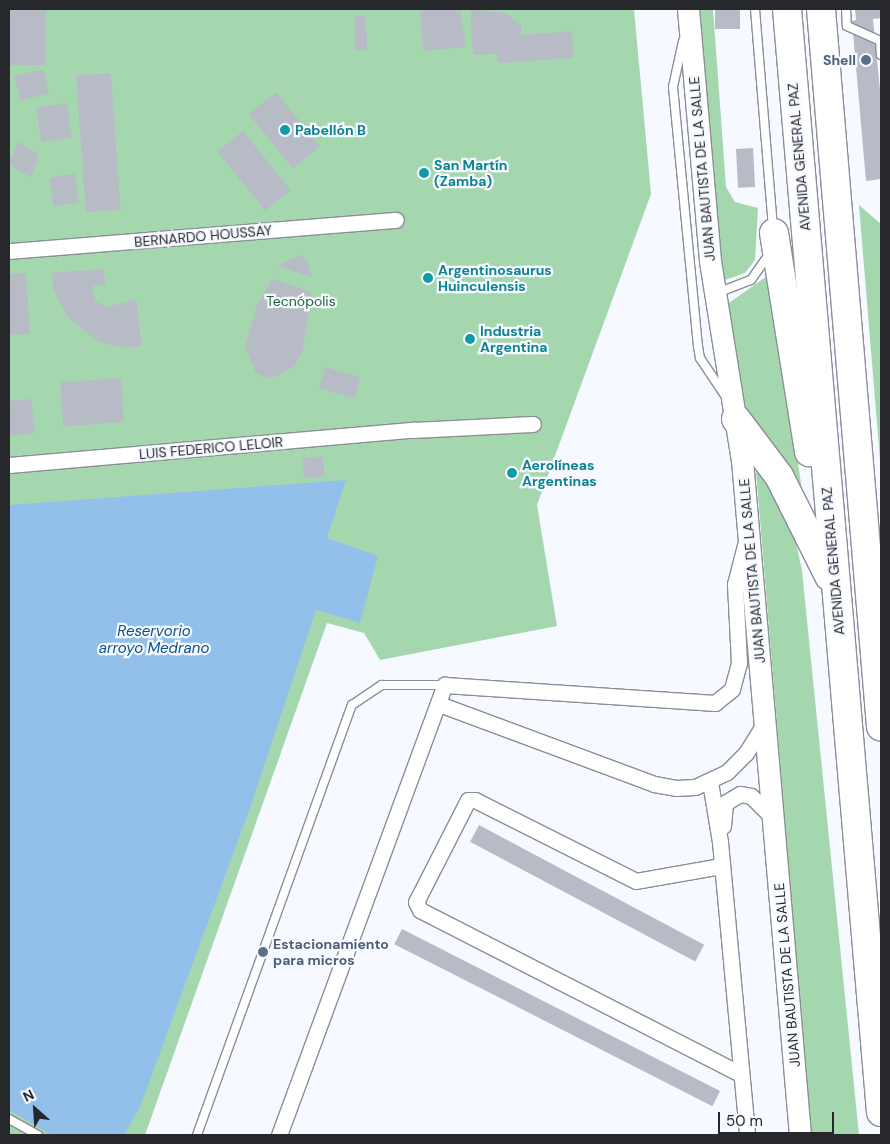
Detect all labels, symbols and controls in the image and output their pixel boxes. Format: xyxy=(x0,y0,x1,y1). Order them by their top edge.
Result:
place label: Shell xyxy=(823,52,856,68)
marker: Shell xyxy=(860,54,872,66)
street label: JUAN BAUTISTA DE LA SALLE xyxy=(686,76,718,262)
street label: AVENIDA GENERAL PAZ xyxy=(784,82,814,232)
place label: Pabellón B xyxy=(295,122,366,138)
marker: Pabellón B xyxy=(279,124,291,136)
place label: San Martín (Zamba) xyxy=(434,157,507,190)
marker: San Martín (Zamba) xyxy=(418,167,430,179)
street label: BERNARDO HOUSSAY xyxy=(133,222,273,250)
place label: Argentinosaurus Huinculensis xyxy=(438,262,552,294)
marker: Argentinosaurus Huinculensis xyxy=(422,272,434,284)
park label: Tecnópolis xyxy=(266,293,336,309)
place label: Industria Argentina xyxy=(480,323,547,356)
marker: Industria Argentina xyxy=(464,333,476,345)
street label: LUIS FEDERICO LELOIR xyxy=(138,433,284,463)
place label: Aerolíneas Argentinas xyxy=(522,457,597,490)
marker: Aerolíneas Argentinas xyxy=(506,467,518,479)
street label: JUAN BAUTISTA DE LA SALLE xyxy=(736,478,768,664)
street label: AVENIDA GENERAL PAZ xyxy=(818,486,848,636)
water label: Reservorio arroyo Medrano xyxy=(99,622,209,657)
street label: JUAN BAUTISTA DE LA SALLE xyxy=(771,882,803,1068)
place label: Estacionamiento para micros xyxy=(273,936,389,969)
marker: Estacionamiento para micros xyxy=(257,946,269,958)
north arrow xyxy=(10,1084,60,1134)
text: N xyxy=(20,1085,37,1106)
scale bar xyxy=(720,1102,836,1134)
text: 50 m xyxy=(726,1111,763,1131)

